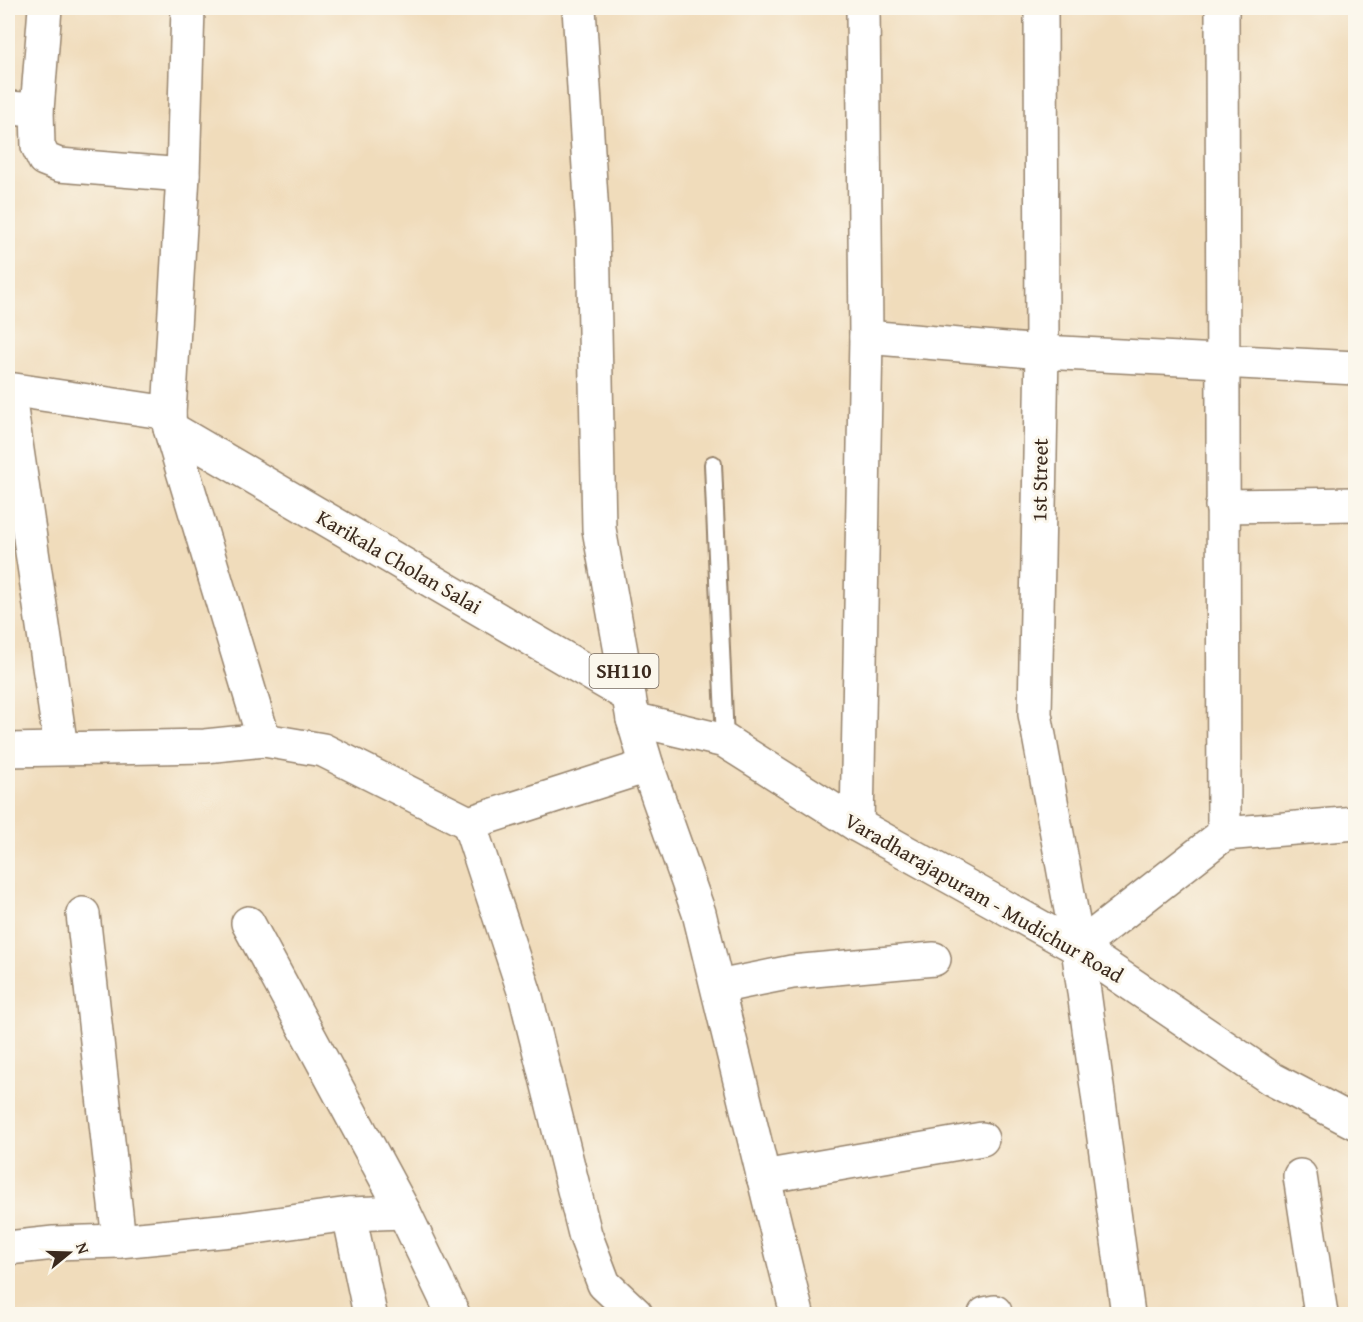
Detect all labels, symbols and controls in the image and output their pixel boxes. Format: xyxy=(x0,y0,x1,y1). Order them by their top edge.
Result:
street label: 1st Street xyxy=(1023,437,1056,522)
street label: Karikala Cholan Salai xyxy=(311,502,488,622)
road number: SH110 xyxy=(590,654,658,688)
street label: Varadharajapuram - Mudichur Road xyxy=(839,805,1130,991)
north arrow xyxy=(39,1223,99,1283)
text: N xyxy=(70,1239,96,1257)

